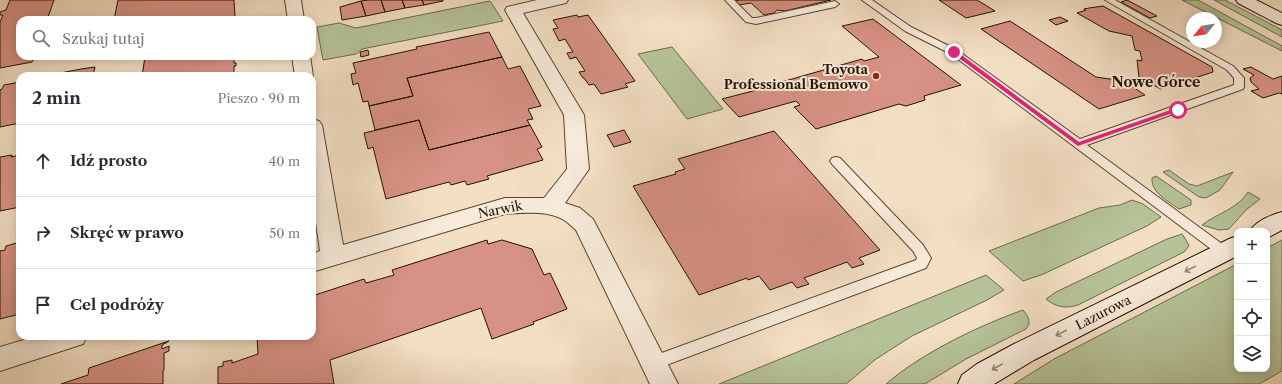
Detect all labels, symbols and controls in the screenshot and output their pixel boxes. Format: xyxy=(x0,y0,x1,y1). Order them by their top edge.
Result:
north arrow xyxy=(1186,12,1222,48)
search box xyxy=(16,16,316,60)
icon: search xyxy=(30,27,52,49)
text: Szukaj tutaj xyxy=(62,29,144,48)
route end xyxy=(945,43,963,61)
place label: Toyota Professional Bemowo xyxy=(724,61,868,92)
marker: Toyota Professional Bemowo xyxy=(871,71,881,81)
district label: Nowe Górce xyxy=(1112,73,1200,91)
text: 2 min xyxy=(32,88,81,108)
text: Pieszo · 90 m xyxy=(218,90,300,106)
route start xyxy=(1169,101,1187,119)
icon: ahead xyxy=(32,150,54,172)
text: Idź prosto xyxy=(70,151,147,170)
text: 40 m xyxy=(269,153,300,169)
street label: Narwik xyxy=(476,197,524,221)
icon: right xyxy=(32,222,54,244)
text: Skręć w prawo xyxy=(70,223,184,242)
text: 50 m xyxy=(269,225,300,241)
map controls xyxy=(1234,228,1270,372)
button: + xyxy=(1234,228,1270,264)
button: − xyxy=(1234,264,1270,300)
one-way arrow xyxy=(1184,266,1196,273)
street label: Lazurowa xyxy=(1073,291,1134,333)
icon: arrive xyxy=(32,294,54,316)
text: Cel podróży xyxy=(70,295,164,314)
button: locate xyxy=(1234,300,1270,336)
one-way arrow xyxy=(1055,330,1067,338)
button: layers xyxy=(1234,336,1270,372)
one-way arrow xyxy=(991,364,1003,372)

